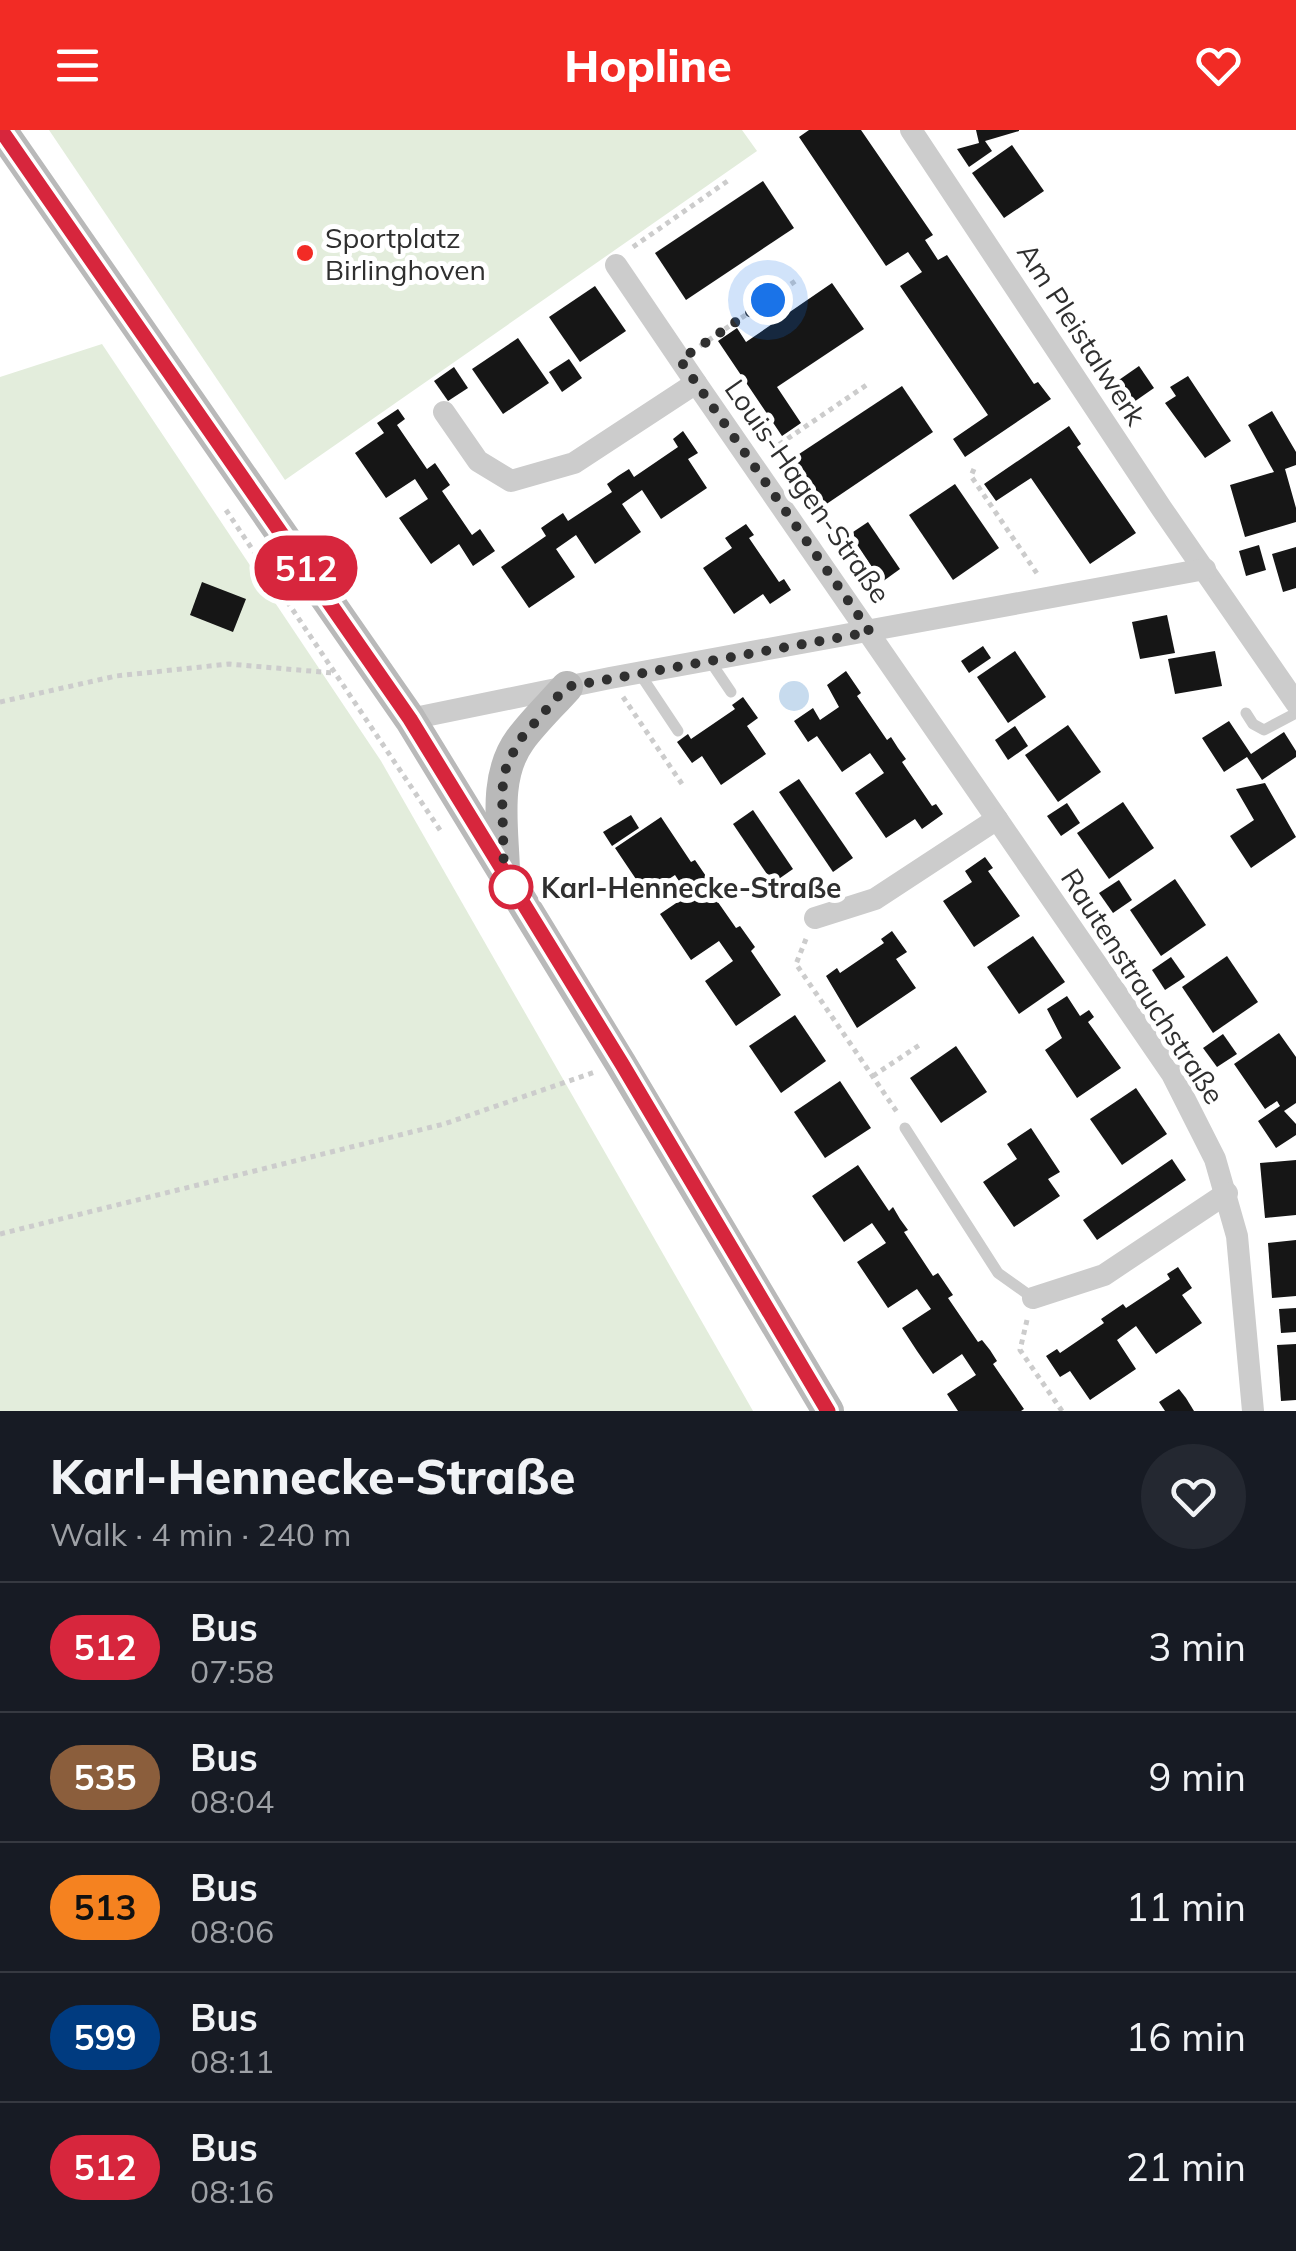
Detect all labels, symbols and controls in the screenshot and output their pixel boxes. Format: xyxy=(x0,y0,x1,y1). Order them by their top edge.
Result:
text: Hopline xyxy=(564,37,732,93)
icon: menu xyxy=(50,38,105,93)
icon: heart xyxy=(1191,38,1246,93)
place label: Sportplatz Birlinghoven xyxy=(325,220,486,287)
street label: Am Pleistalwerk xyxy=(1010,236,1154,432)
marker: Sportplatz Birlinghoven xyxy=(294,242,316,264)
your location xyxy=(743,275,793,325)
street label: Louis-Hagen-Straße xyxy=(718,372,898,610)
line badge: 512 xyxy=(248,536,364,600)
text: 512 xyxy=(274,546,338,590)
street label: Rautenstrauchstraße xyxy=(1054,862,1232,1110)
marker: Karl-Hennecke-Straße xyxy=(490,866,532,908)
place label: Karl-Hennecke-Straße xyxy=(541,870,841,905)
button: heart xyxy=(1141,1444,1246,1549)
text: Karl-Hennecke-Straße xyxy=(50,1446,575,1506)
text: Walk · 4 min · 240 m xyxy=(50,1514,351,1554)
text: Bus xyxy=(190,1603,258,1651)
text: 3 min xyxy=(1149,1623,1246,1671)
text: 512 xyxy=(73,1625,137,1669)
text: 07:58 xyxy=(190,1651,274,1691)
text: Bus xyxy=(190,1733,258,1781)
text: 9 min xyxy=(1149,1753,1246,1801)
text: 535 xyxy=(73,1755,137,1799)
text: 08:04 xyxy=(190,1781,274,1821)
text: Bus xyxy=(190,1863,258,1911)
text: 11 min xyxy=(1126,1883,1246,1931)
text: 513 xyxy=(73,1885,137,1929)
text: 08:06 xyxy=(190,1911,274,1951)
text: Bus xyxy=(190,1993,258,2041)
text: 16 min xyxy=(1126,2013,1246,2061)
text: 599 xyxy=(73,2015,137,2059)
text: 08:11 xyxy=(190,2041,274,2081)
text: Bus xyxy=(190,2123,258,2171)
text: 21 min xyxy=(1126,2143,1246,2191)
text: 512 xyxy=(73,2145,137,2189)
text: 08:16 xyxy=(190,2171,274,2211)

